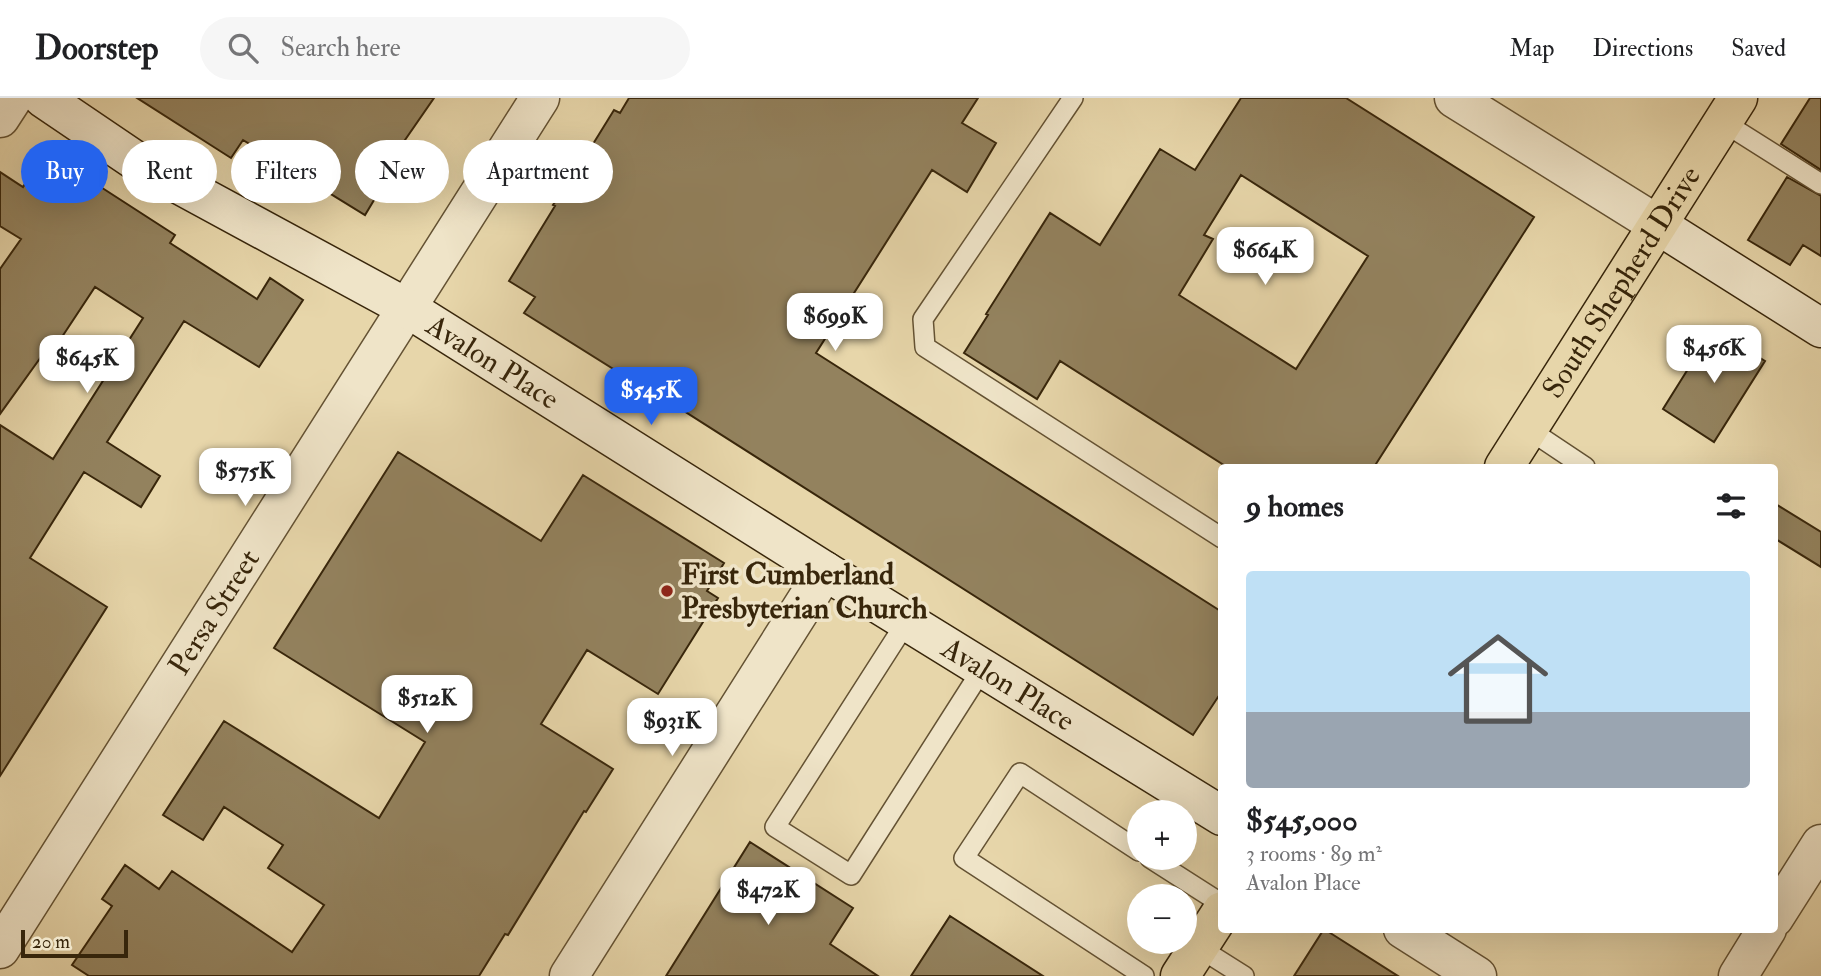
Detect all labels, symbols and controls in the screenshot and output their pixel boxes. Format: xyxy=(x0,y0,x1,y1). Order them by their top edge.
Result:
search box xyxy=(200,17,690,80)
text: Doorstep xyxy=(35,28,158,69)
icon: search xyxy=(224,29,262,67)
text: Search here xyxy=(280,32,401,64)
text: Map xyxy=(1509,33,1554,64)
text: Directions xyxy=(1592,33,1693,64)
text: Saved xyxy=(1731,33,1786,64)
chip: Buy xyxy=(21,140,108,203)
chip: Rent xyxy=(122,140,217,203)
chip: Filters xyxy=(231,140,341,203)
chip: New xyxy=(355,140,449,203)
chip: Apartment xyxy=(463,140,613,203)
street label: South Shepherd Drive xyxy=(1534,159,1709,405)
pin: $664K xyxy=(1216,228,1314,287)
text: $664K xyxy=(1233,235,1297,264)
pin: $699K xyxy=(786,294,884,353)
text: $699K xyxy=(803,301,867,330)
street label: Avalon Place xyxy=(419,306,566,417)
pin: $456K xyxy=(1665,326,1763,385)
text: $456K xyxy=(1682,333,1746,362)
pin: $645K xyxy=(38,336,136,395)
text: $645K xyxy=(55,343,119,372)
pin: $545K xyxy=(602,368,700,427)
text: $545K xyxy=(620,375,682,404)
pin: $575K xyxy=(196,448,294,508)
text: $575K xyxy=(215,456,275,485)
icon: filters xyxy=(1712,487,1750,525)
text: 9 homes xyxy=(1246,488,1344,525)
street label: Persa Street xyxy=(160,542,268,682)
place label: First Cumberland Presbyterian Church xyxy=(681,556,928,627)
marker: First Cumberland Presbyterian Church xyxy=(659,583,675,599)
icon: home xyxy=(1435,616,1561,742)
street label: Avalon Place xyxy=(934,629,1082,739)
pin: $512K xyxy=(378,676,476,735)
text: $512K xyxy=(397,683,457,712)
pin: $931K xyxy=(623,698,721,758)
text: $931K xyxy=(643,706,701,735)
map controls xyxy=(1127,800,1197,954)
button: + xyxy=(1127,800,1197,870)
text: $545,000 xyxy=(1246,802,1358,839)
text: 3 rooms · 89 m² xyxy=(1246,839,1382,868)
pin: $472K xyxy=(719,868,817,927)
text: Avalon Place xyxy=(1246,868,1361,897)
text: $472K xyxy=(736,875,800,904)
button: − xyxy=(1127,884,1197,954)
scale bar xyxy=(21,927,128,959)
text: 20 m xyxy=(32,930,70,954)

